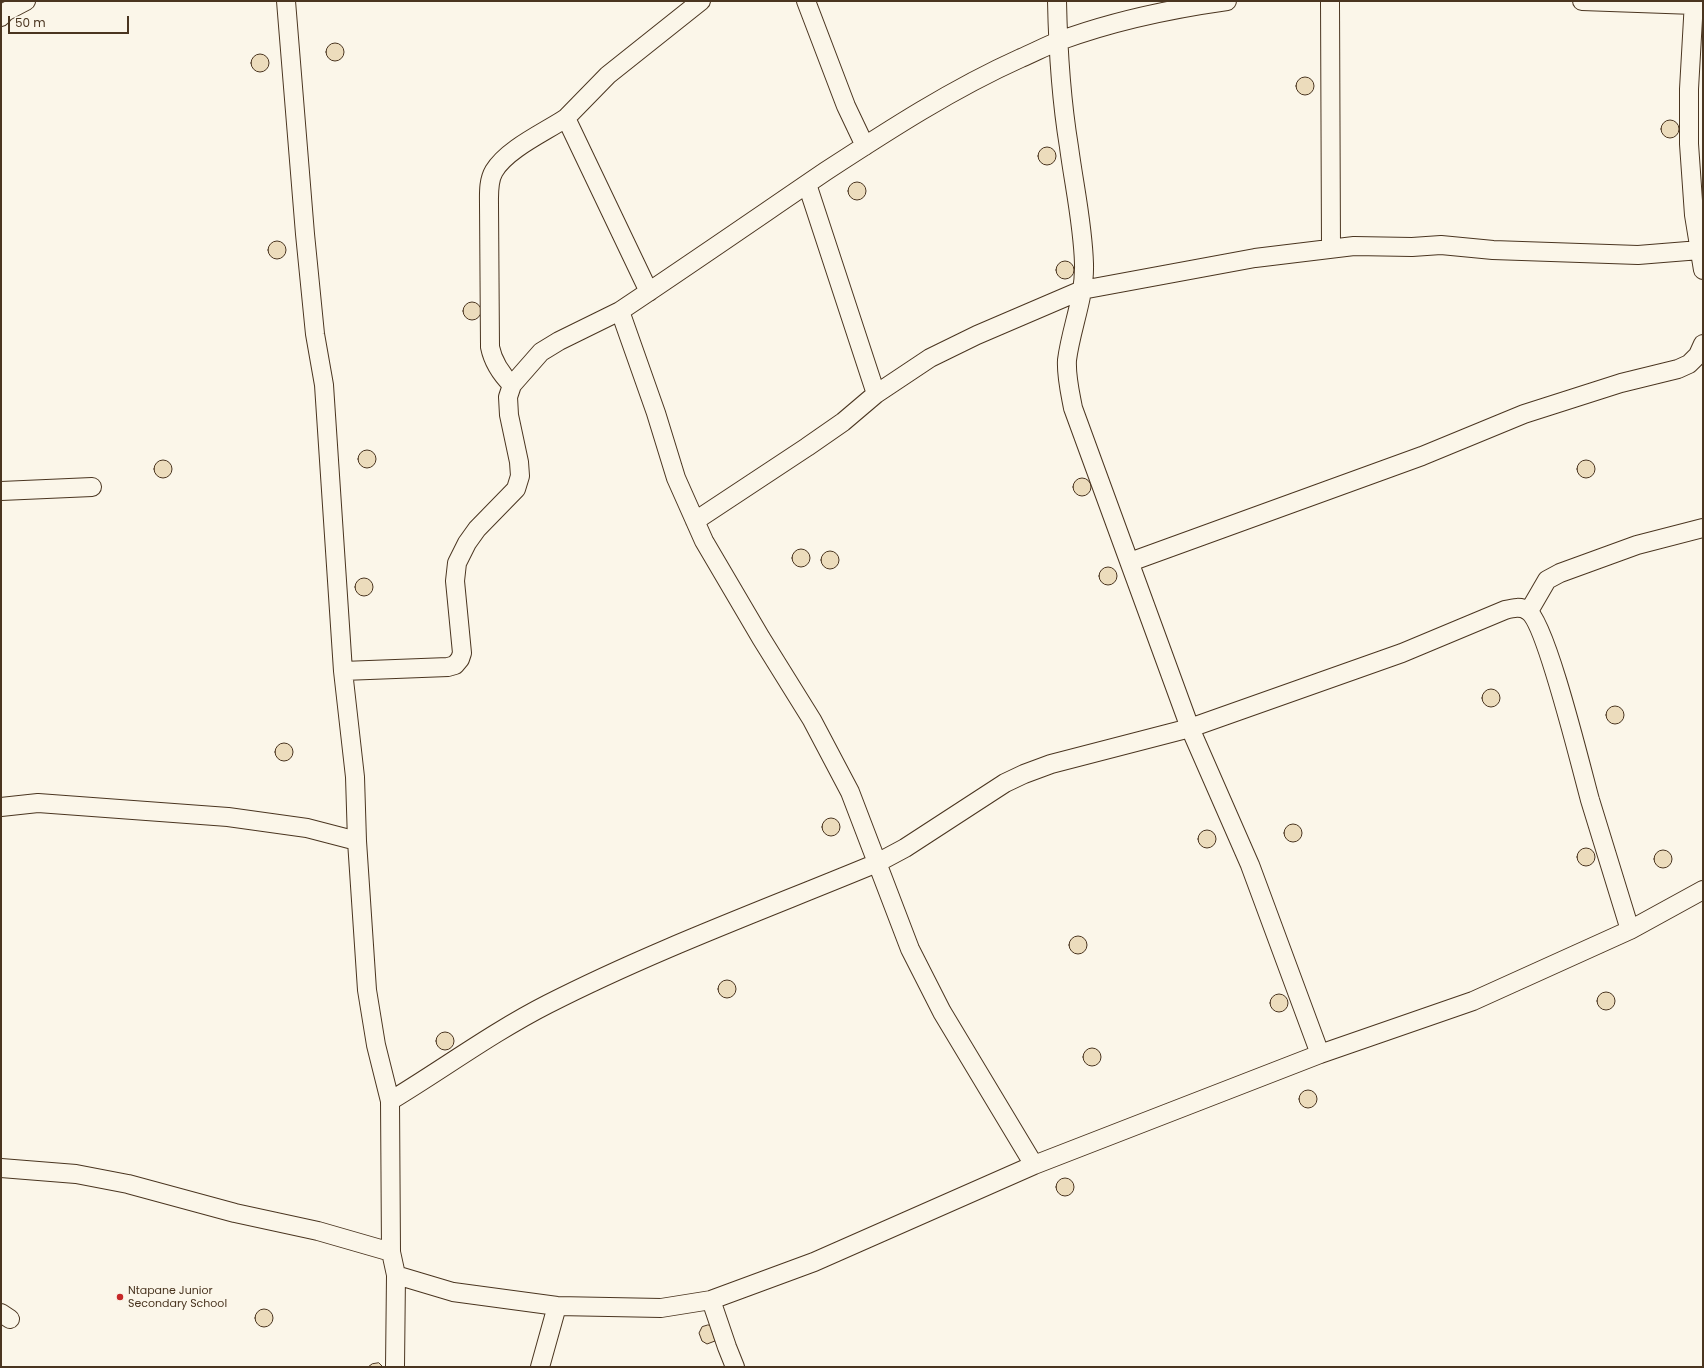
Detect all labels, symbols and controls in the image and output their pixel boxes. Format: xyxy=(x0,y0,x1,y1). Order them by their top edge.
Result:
scale bar xyxy=(10,8,131,34)
text: 50 m xyxy=(15,14,46,31)
place label: Ntapane Junior Secondary School xyxy=(128,1284,227,1310)
marker: Ntapane Junior Secondary School xyxy=(115,1292,125,1302)

